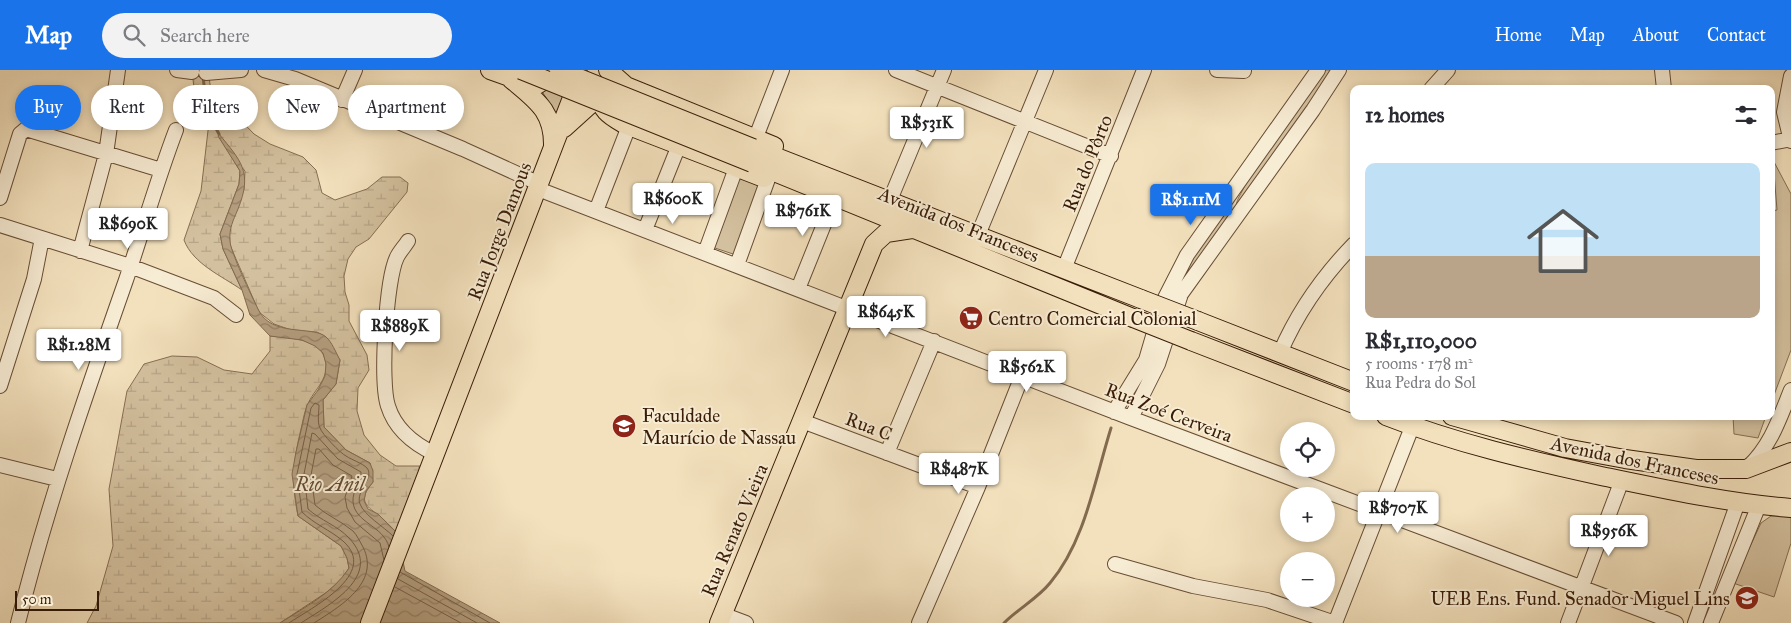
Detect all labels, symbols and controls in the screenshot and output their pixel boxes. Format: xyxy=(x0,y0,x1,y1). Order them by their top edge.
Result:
search box xyxy=(102,13,452,58)
text: Map xyxy=(25,20,72,50)
icon: search xyxy=(120,21,148,49)
text: Search here xyxy=(160,24,250,47)
text: Home xyxy=(1495,24,1542,46)
text: Map xyxy=(1570,24,1605,46)
text: About xyxy=(1633,24,1679,46)
text: Contact xyxy=(1707,24,1766,46)
chip: Buy xyxy=(15,85,81,130)
chip: Rent xyxy=(91,85,163,130)
chip: Filters xyxy=(173,85,258,130)
chip: New xyxy=(268,85,338,130)
chip: Apartment xyxy=(348,85,464,130)
icon: filters xyxy=(1732,101,1760,129)
text: 12 homes xyxy=(1365,102,1444,128)
pin: R$531K xyxy=(886,106,968,149)
street label: Rua do Pôrto xyxy=(1058,111,1117,215)
text: R$531K xyxy=(901,113,953,132)
street label: Rua Jorge Damous xyxy=(463,159,537,304)
street label: Avenida dos Franceses xyxy=(874,181,1043,267)
pin: R$600K xyxy=(632,182,714,225)
pin: R$1.11M xyxy=(1145,184,1237,226)
text: R$600K xyxy=(643,189,703,208)
text: R$1.11M xyxy=(1161,190,1221,209)
pin: R$761K xyxy=(762,194,844,237)
icon: home xyxy=(1518,196,1608,286)
text: R$761K xyxy=(775,201,831,220)
pin: R$690K xyxy=(87,208,169,250)
text: R$690K xyxy=(99,214,157,233)
pin: R$645K xyxy=(845,296,927,338)
text: R$645K xyxy=(858,302,914,321)
supermarket icon: Centro Comercial Colonial xyxy=(958,305,984,331)
place label: Centro Comercial Colonial xyxy=(988,307,1197,330)
pin: R$889K xyxy=(359,310,441,352)
text: R$889K xyxy=(371,316,429,335)
pin: R$1.28M xyxy=(33,328,125,371)
text: R$1,110,000 xyxy=(1365,328,1477,354)
text: R$1.28M xyxy=(47,335,111,354)
pin: R$562K xyxy=(986,350,1068,393)
text: 5 rooms · 178 m² xyxy=(1365,354,1473,373)
text: R$562K xyxy=(999,357,1055,376)
text: Rua Pedra do Sol xyxy=(1365,373,1476,392)
street label: Rua Zoé Cerveira xyxy=(1102,378,1237,448)
place label: Faculdade Maurício de Nassau xyxy=(642,404,796,449)
street label: Rua C xyxy=(842,407,896,446)
school or university icon: Faculdade Maurício de Nassau xyxy=(611,413,637,439)
map controls xyxy=(1280,422,1335,607)
button: locate xyxy=(1280,422,1335,477)
street label: Avenida dos Franceses xyxy=(1548,431,1721,490)
pin: R$487K xyxy=(918,452,1000,495)
street label: Rua Renato Vieira xyxy=(696,459,773,600)
text: R$487K xyxy=(930,459,988,478)
water label: Rio Anil xyxy=(294,472,367,496)
button: + xyxy=(1280,487,1335,542)
pin: R$707K xyxy=(1357,492,1439,534)
text: R$707K xyxy=(1369,498,1427,517)
pin: R$956K xyxy=(1568,514,1650,557)
text: R$956K xyxy=(1581,521,1637,540)
button: − xyxy=(1280,552,1335,607)
school or university icon: UEB Ens. Fund. Senador Miguel Lins xyxy=(1734,585,1760,611)
place label: UEB Ens. Fund. Senador Miguel Lins xyxy=(1431,587,1730,611)
scale bar xyxy=(15,588,99,611)
text: 50 m xyxy=(22,591,51,608)

